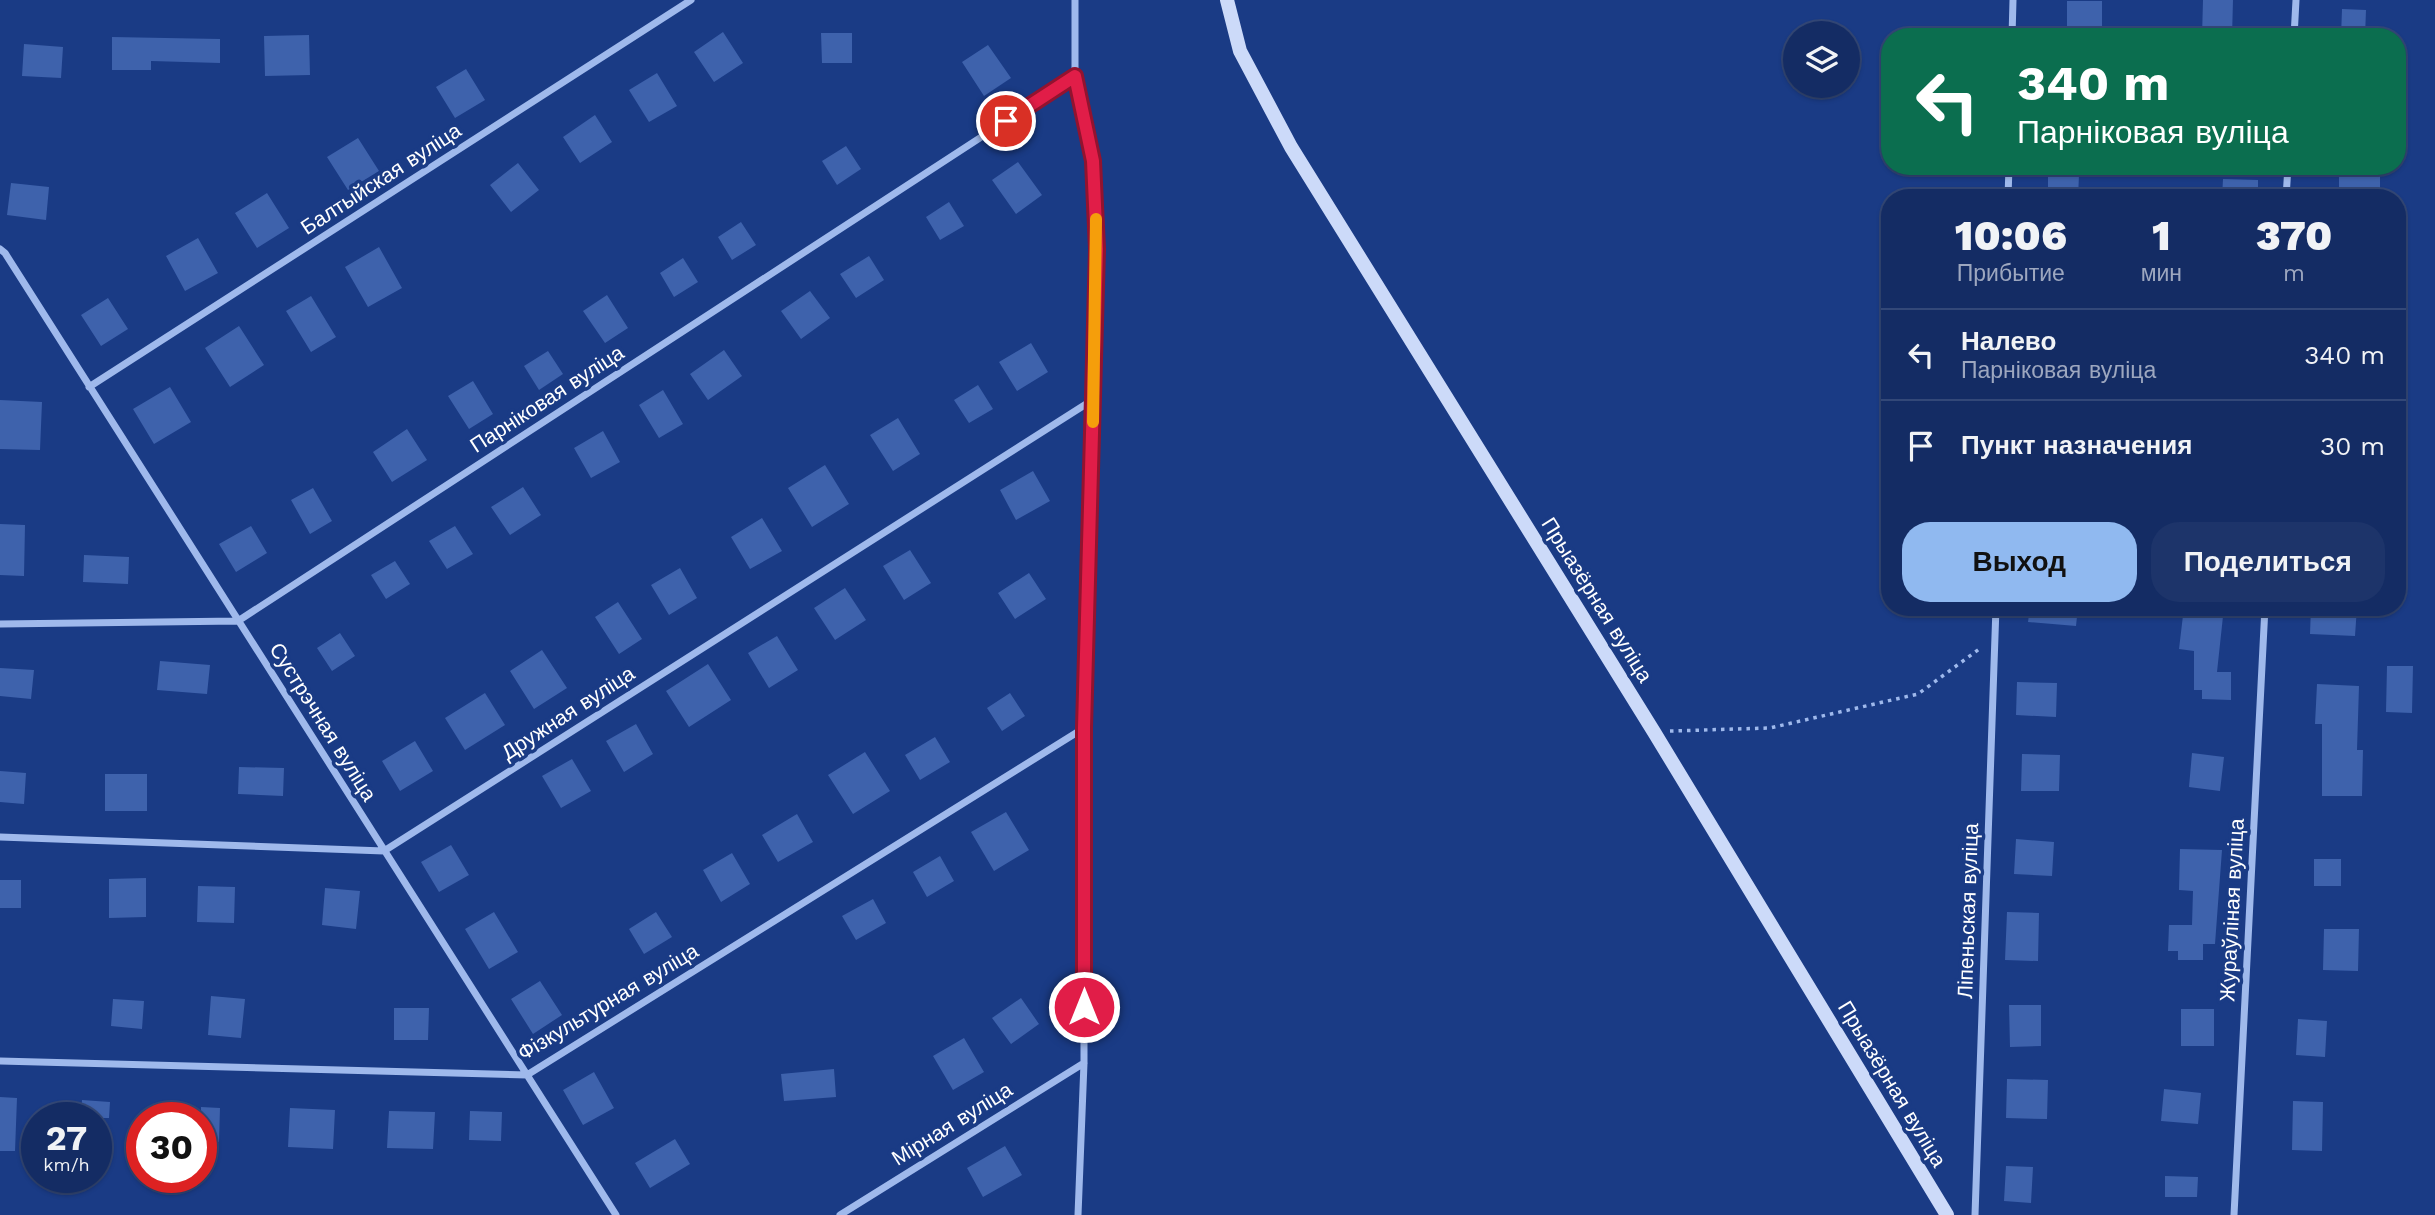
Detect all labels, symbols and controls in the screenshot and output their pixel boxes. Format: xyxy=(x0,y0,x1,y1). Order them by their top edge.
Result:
map controls xyxy=(1783,21,1860,98)
button: layers xyxy=(1783,21,1860,98)
text: 340 m xyxy=(2017,54,2169,112)
icon: left xyxy=(1902,56,1993,147)
pin xyxy=(976,91,1036,151)
icon: arrive xyxy=(987,102,1025,140)
text: Парніковая вуліца xyxy=(2017,113,2289,151)
street label: Балтыйская вуліца xyxy=(296,117,466,240)
text: 10:06 xyxy=(1955,211,2067,260)
text: 1 xyxy=(2152,211,2171,260)
text: 370 xyxy=(2256,211,2332,260)
text: Прибытие xyxy=(1957,260,2065,287)
text: мин xyxy=(2141,260,2182,287)
text: m xyxy=(2283,260,2305,287)
text: Налево xyxy=(1961,326,2056,356)
icon: left xyxy=(1902,336,1940,374)
street label: Парніковая вуліца xyxy=(465,339,629,458)
text: 340 m xyxy=(2304,340,2385,370)
text: Парніковая вуліца xyxy=(1961,357,2156,384)
icon: arrive xyxy=(1902,427,1940,465)
text: Пункт назначения xyxy=(1961,430,2192,460)
text: 30 m xyxy=(2320,431,2385,461)
street label: Прыазёрная вуліца xyxy=(1537,513,1658,687)
button: Выход xyxy=(1902,522,2137,602)
button: Поделиться xyxy=(2151,522,2385,602)
street label: Сустрэчная вуліца xyxy=(265,638,382,806)
street label: Дружная вуліца xyxy=(496,660,639,765)
street label: Жураўліная вуліца xyxy=(2214,817,2249,1002)
street label: Ліпеньская вуліца xyxy=(1952,822,1983,999)
street label: Фізкультурная вуліца xyxy=(513,938,703,1065)
position arrow xyxy=(1047,970,1121,1044)
street label: Прыазёрная вуліца xyxy=(1833,996,1952,1172)
street label: Мірная вуліца xyxy=(887,1077,1017,1170)
speed limit sign: 30 xyxy=(126,1102,217,1193)
text: 27 xyxy=(46,1117,87,1159)
text: km/h xyxy=(43,1154,90,1175)

